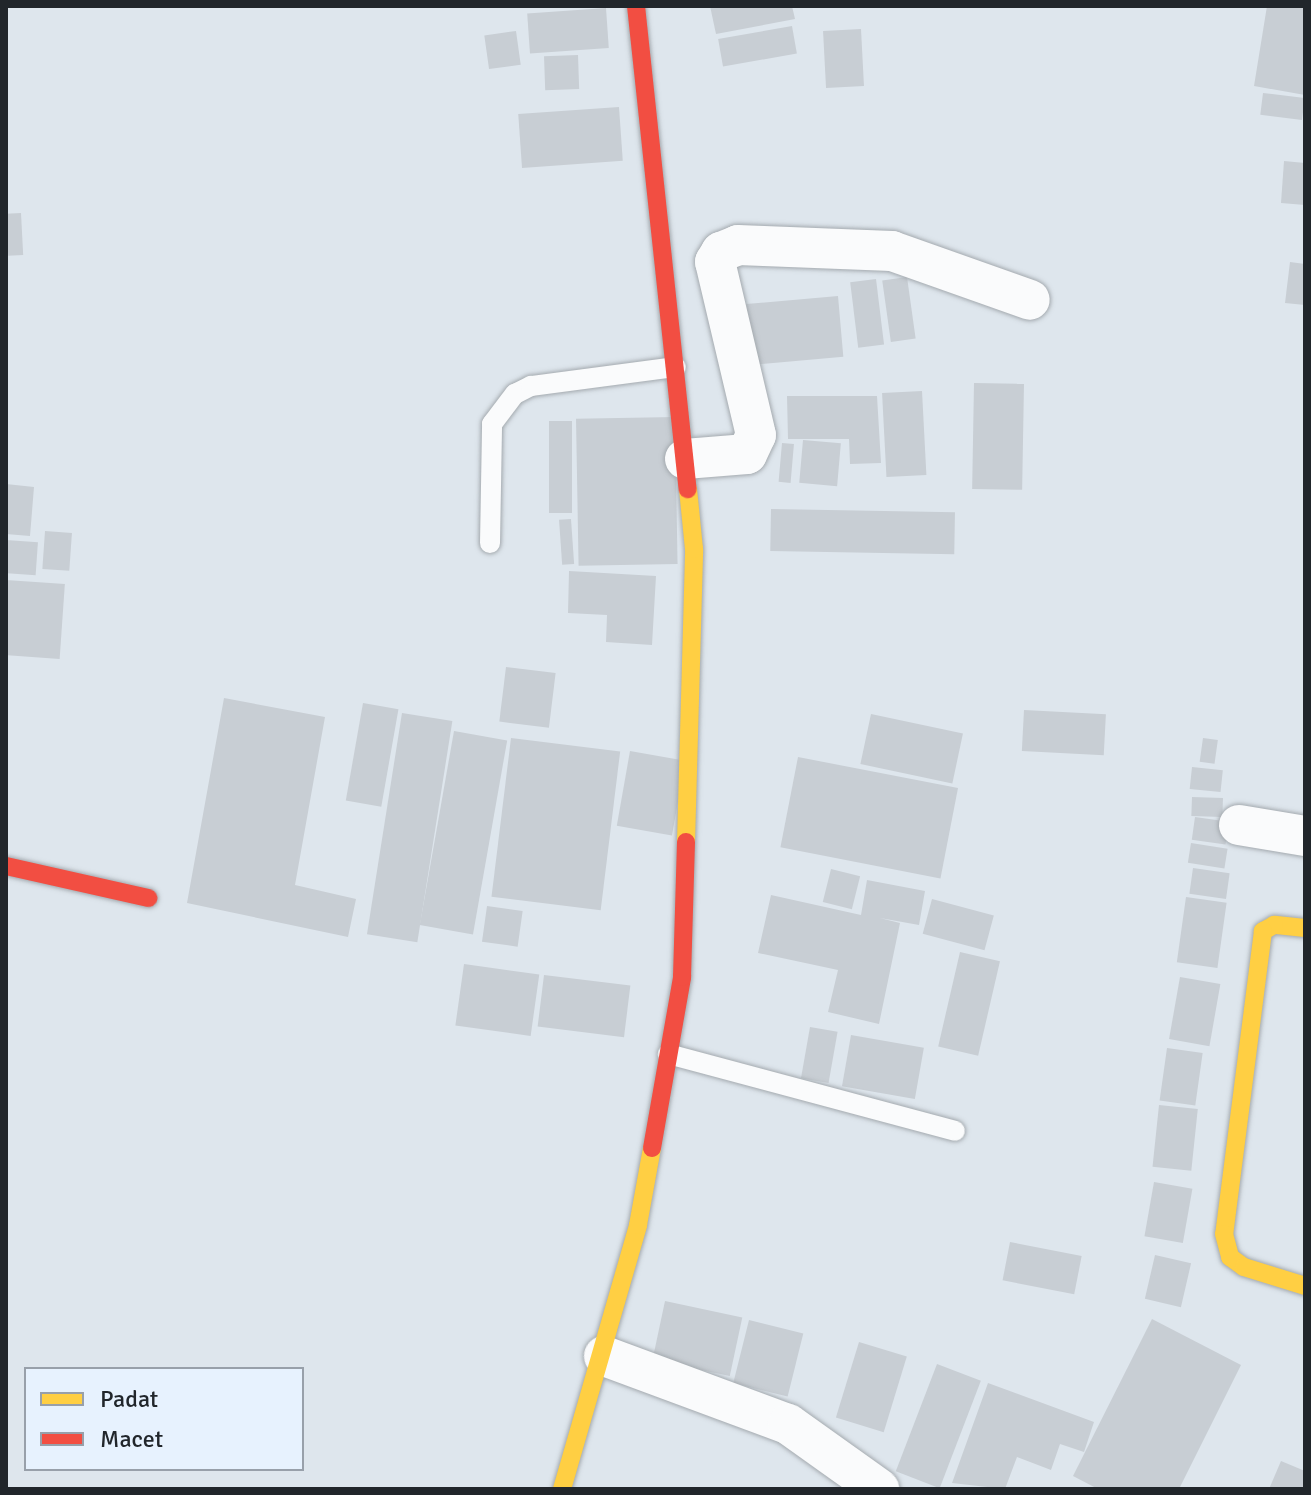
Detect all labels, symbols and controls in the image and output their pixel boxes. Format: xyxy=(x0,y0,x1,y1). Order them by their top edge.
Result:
legend xyxy=(24,1367,304,1471)
text: Padat xyxy=(100,1384,158,1414)
text: Macet xyxy=(100,1424,163,1454)

